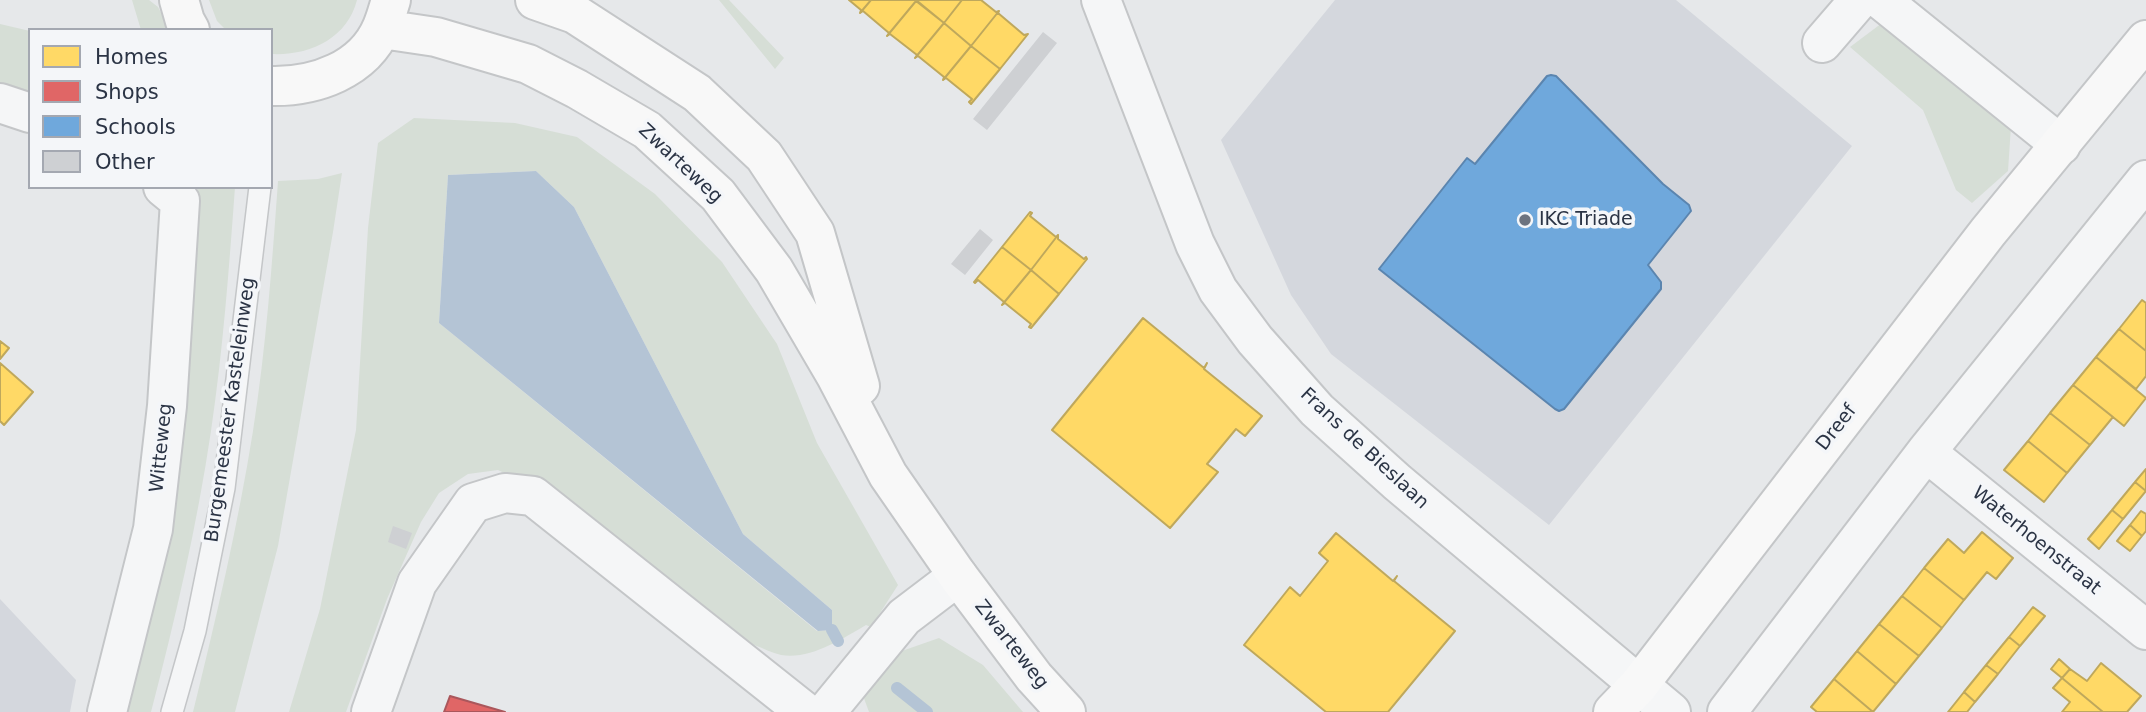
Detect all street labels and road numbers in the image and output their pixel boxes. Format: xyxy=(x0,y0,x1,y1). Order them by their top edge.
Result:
street label: Zwarteweg xyxy=(633,119,727,209)
street label: Burgemeester Kasteleinweg xyxy=(201,276,261,544)
street label: Frans de Bieslaan xyxy=(1295,384,1433,514)
street label: Dreef xyxy=(1812,400,1862,456)
street label: Witteweg xyxy=(146,402,178,494)
street label: Waterhoenstraat xyxy=(1967,482,2105,600)
street label: Zwarteweg xyxy=(969,596,1053,694)

